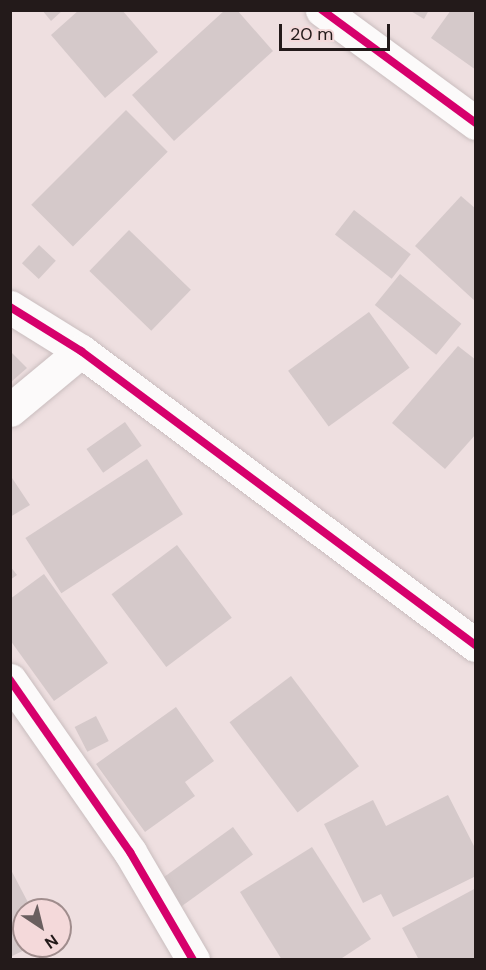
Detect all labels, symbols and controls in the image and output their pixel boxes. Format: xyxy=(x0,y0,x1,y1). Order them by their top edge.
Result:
scale bar xyxy=(282,12,393,50)
text: 20 m xyxy=(290,22,333,46)
north arrow xyxy=(12,898,72,958)
text: N xyxy=(41,930,62,953)

